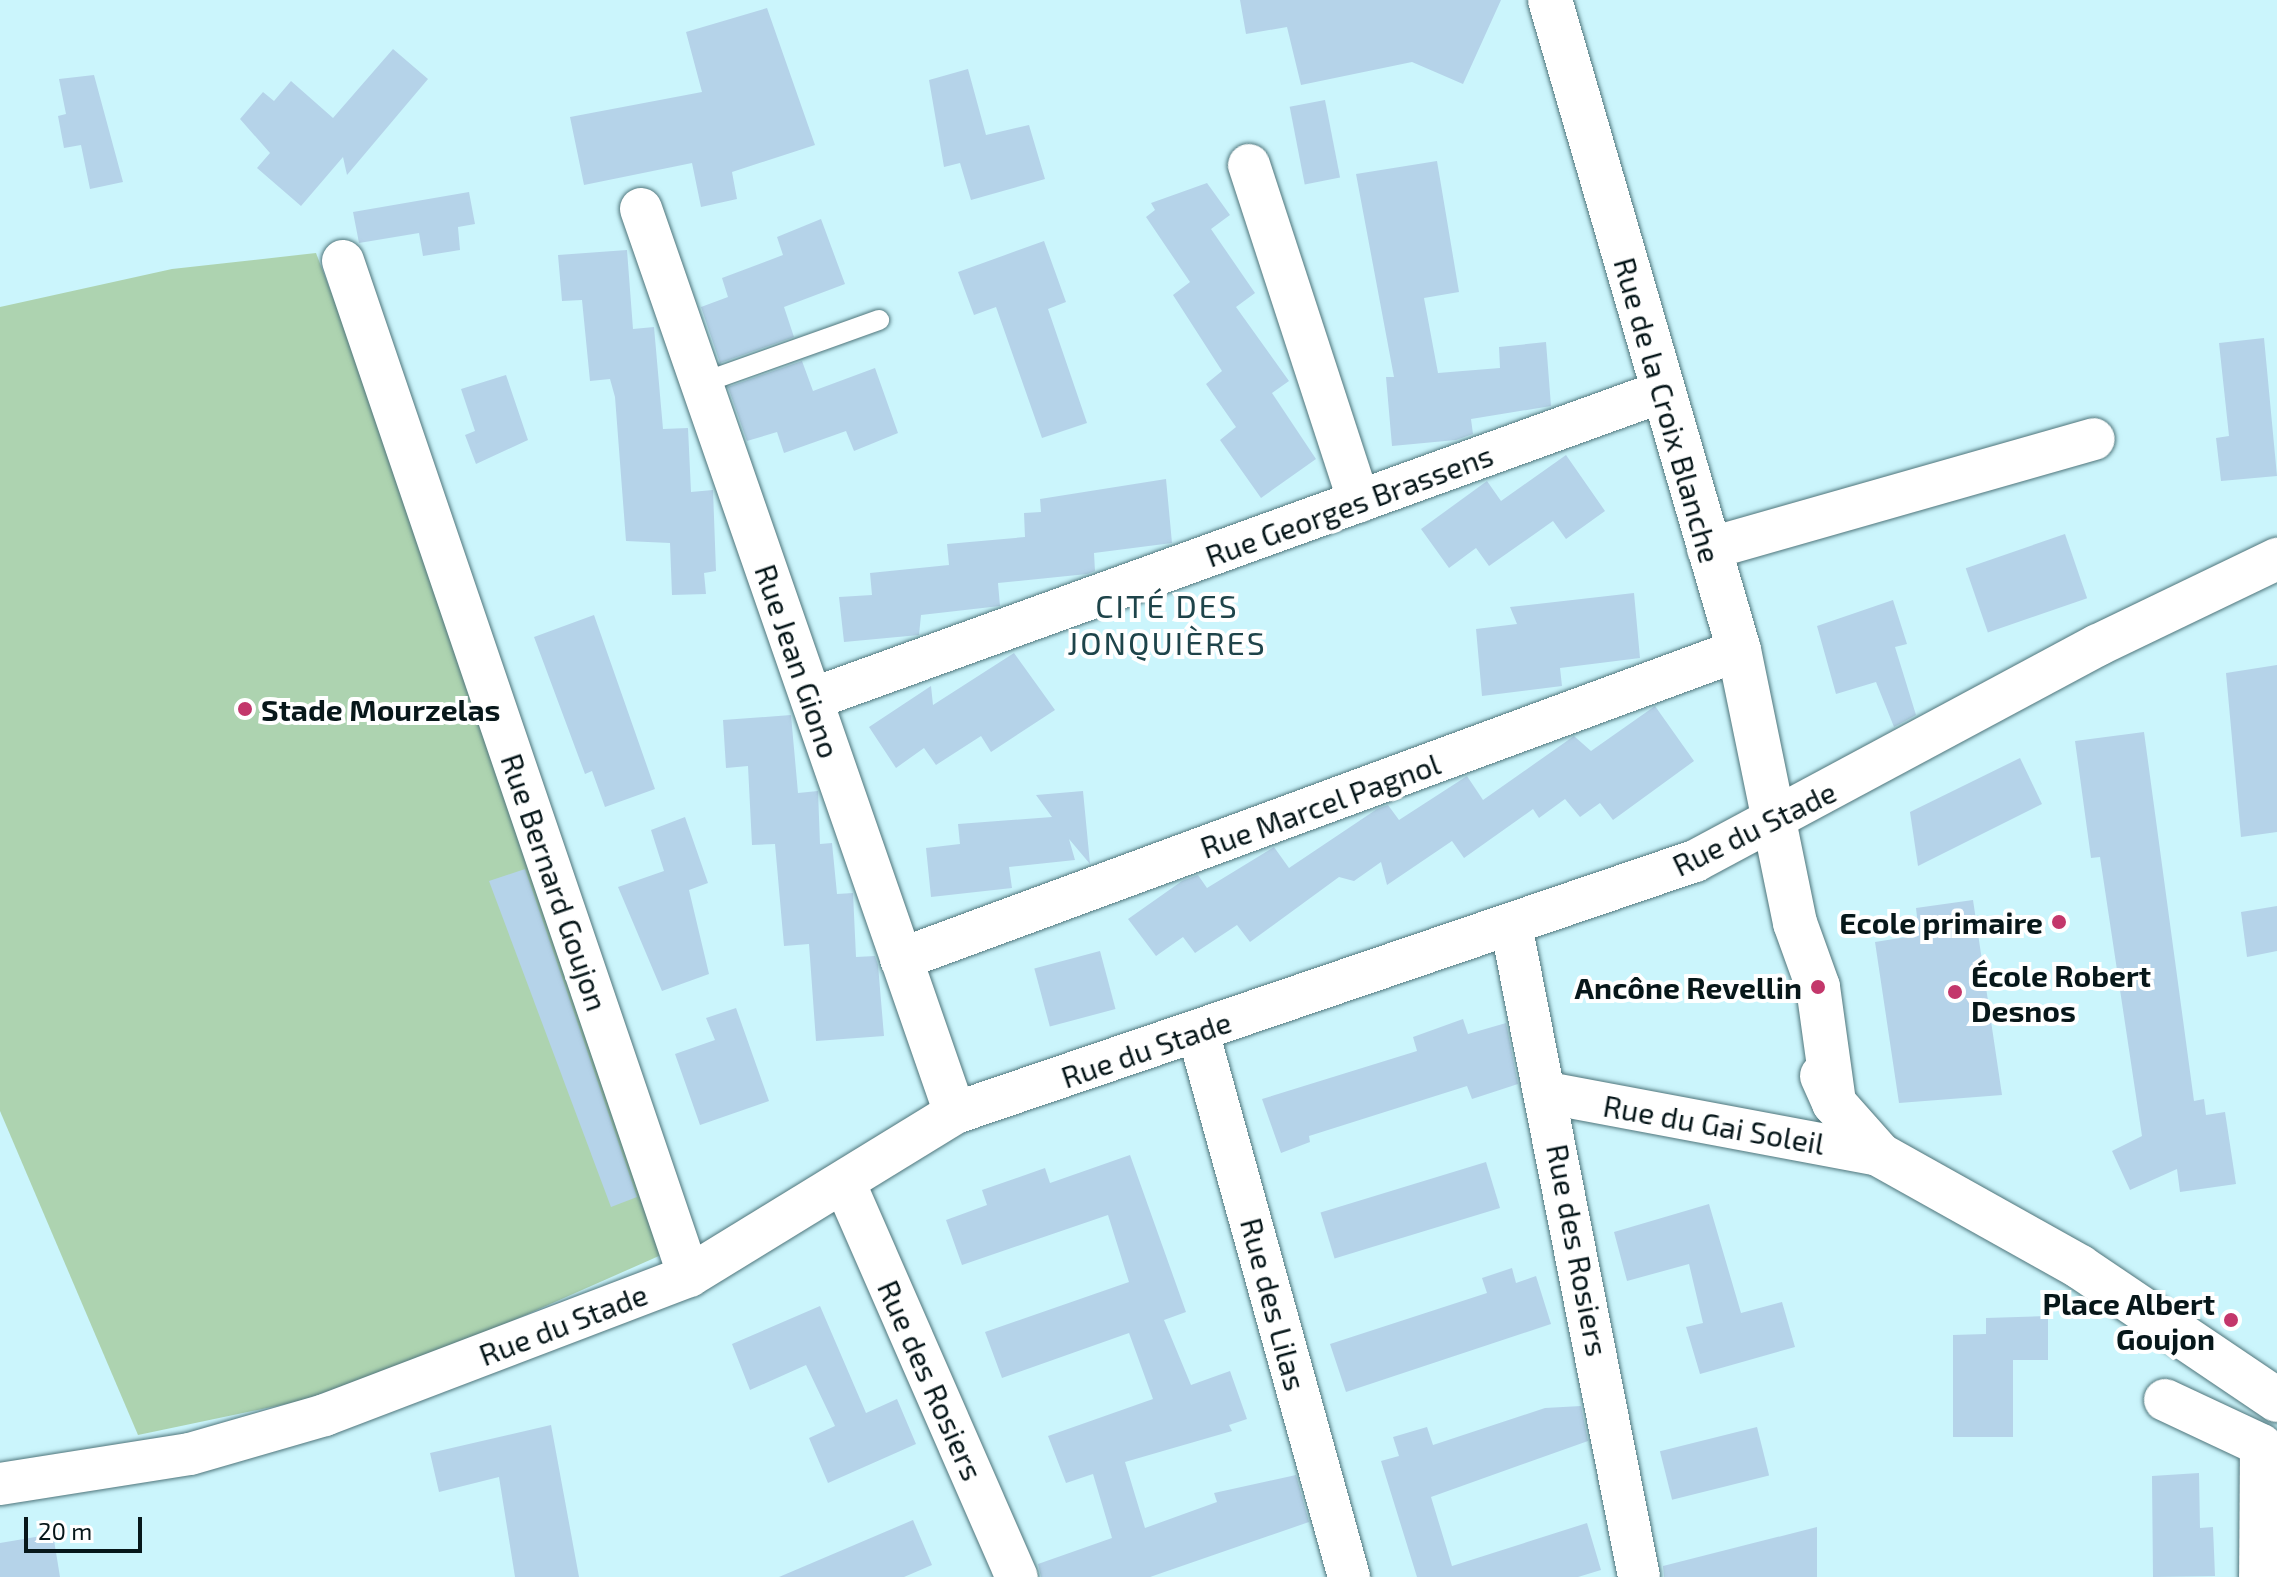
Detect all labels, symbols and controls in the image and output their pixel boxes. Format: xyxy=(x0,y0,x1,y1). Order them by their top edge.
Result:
street label: Rue de la Croix Blanche xyxy=(1607,253,1729,567)
street label: Rue Georges Brassens xyxy=(1200,436,1498,574)
street label: Rue Jean Giono xyxy=(748,559,848,763)
district label: CITÉ DES JONQUIÈRES xyxy=(1067,587,1267,662)
place label: Stade Mourzelas xyxy=(261,691,500,727)
marker: Stade Mourzelas xyxy=(236,700,254,718)
street label: Rue Marcel Pagnol xyxy=(1195,745,1445,865)
street label: Rue Bernard Goujon xyxy=(494,749,616,1015)
street label: Rue du Stade xyxy=(1666,773,1842,883)
place label: Ecole primaire xyxy=(1839,904,2043,940)
marker: Ecole primaire xyxy=(2050,913,2068,931)
place label: École Robert Desnos xyxy=(1971,957,2151,1028)
place label: Ancône Revellin xyxy=(1575,969,1802,1005)
marker: Ancône Revellin xyxy=(1809,978,1827,996)
marker: École Robert Desnos xyxy=(1946,983,1964,1001)
street label: Rue du Stade xyxy=(1056,1003,1236,1095)
street label: Rue du Gai Soleil xyxy=(1601,1087,1827,1161)
street label: Rue des Rosiers xyxy=(1540,1141,1616,1359)
street label: Rue des Lilas xyxy=(1234,1214,1314,1394)
street label: Rue des Rosiers xyxy=(871,1274,991,1486)
street label: Rue du Stade xyxy=(474,1275,652,1373)
place label: Place Albert Goujon xyxy=(2042,1285,2215,1356)
marker: Place Albert Goujon xyxy=(2222,1311,2240,1329)
scale bar xyxy=(28,1501,146,1551)
text: 20 m xyxy=(38,1516,92,1545)

